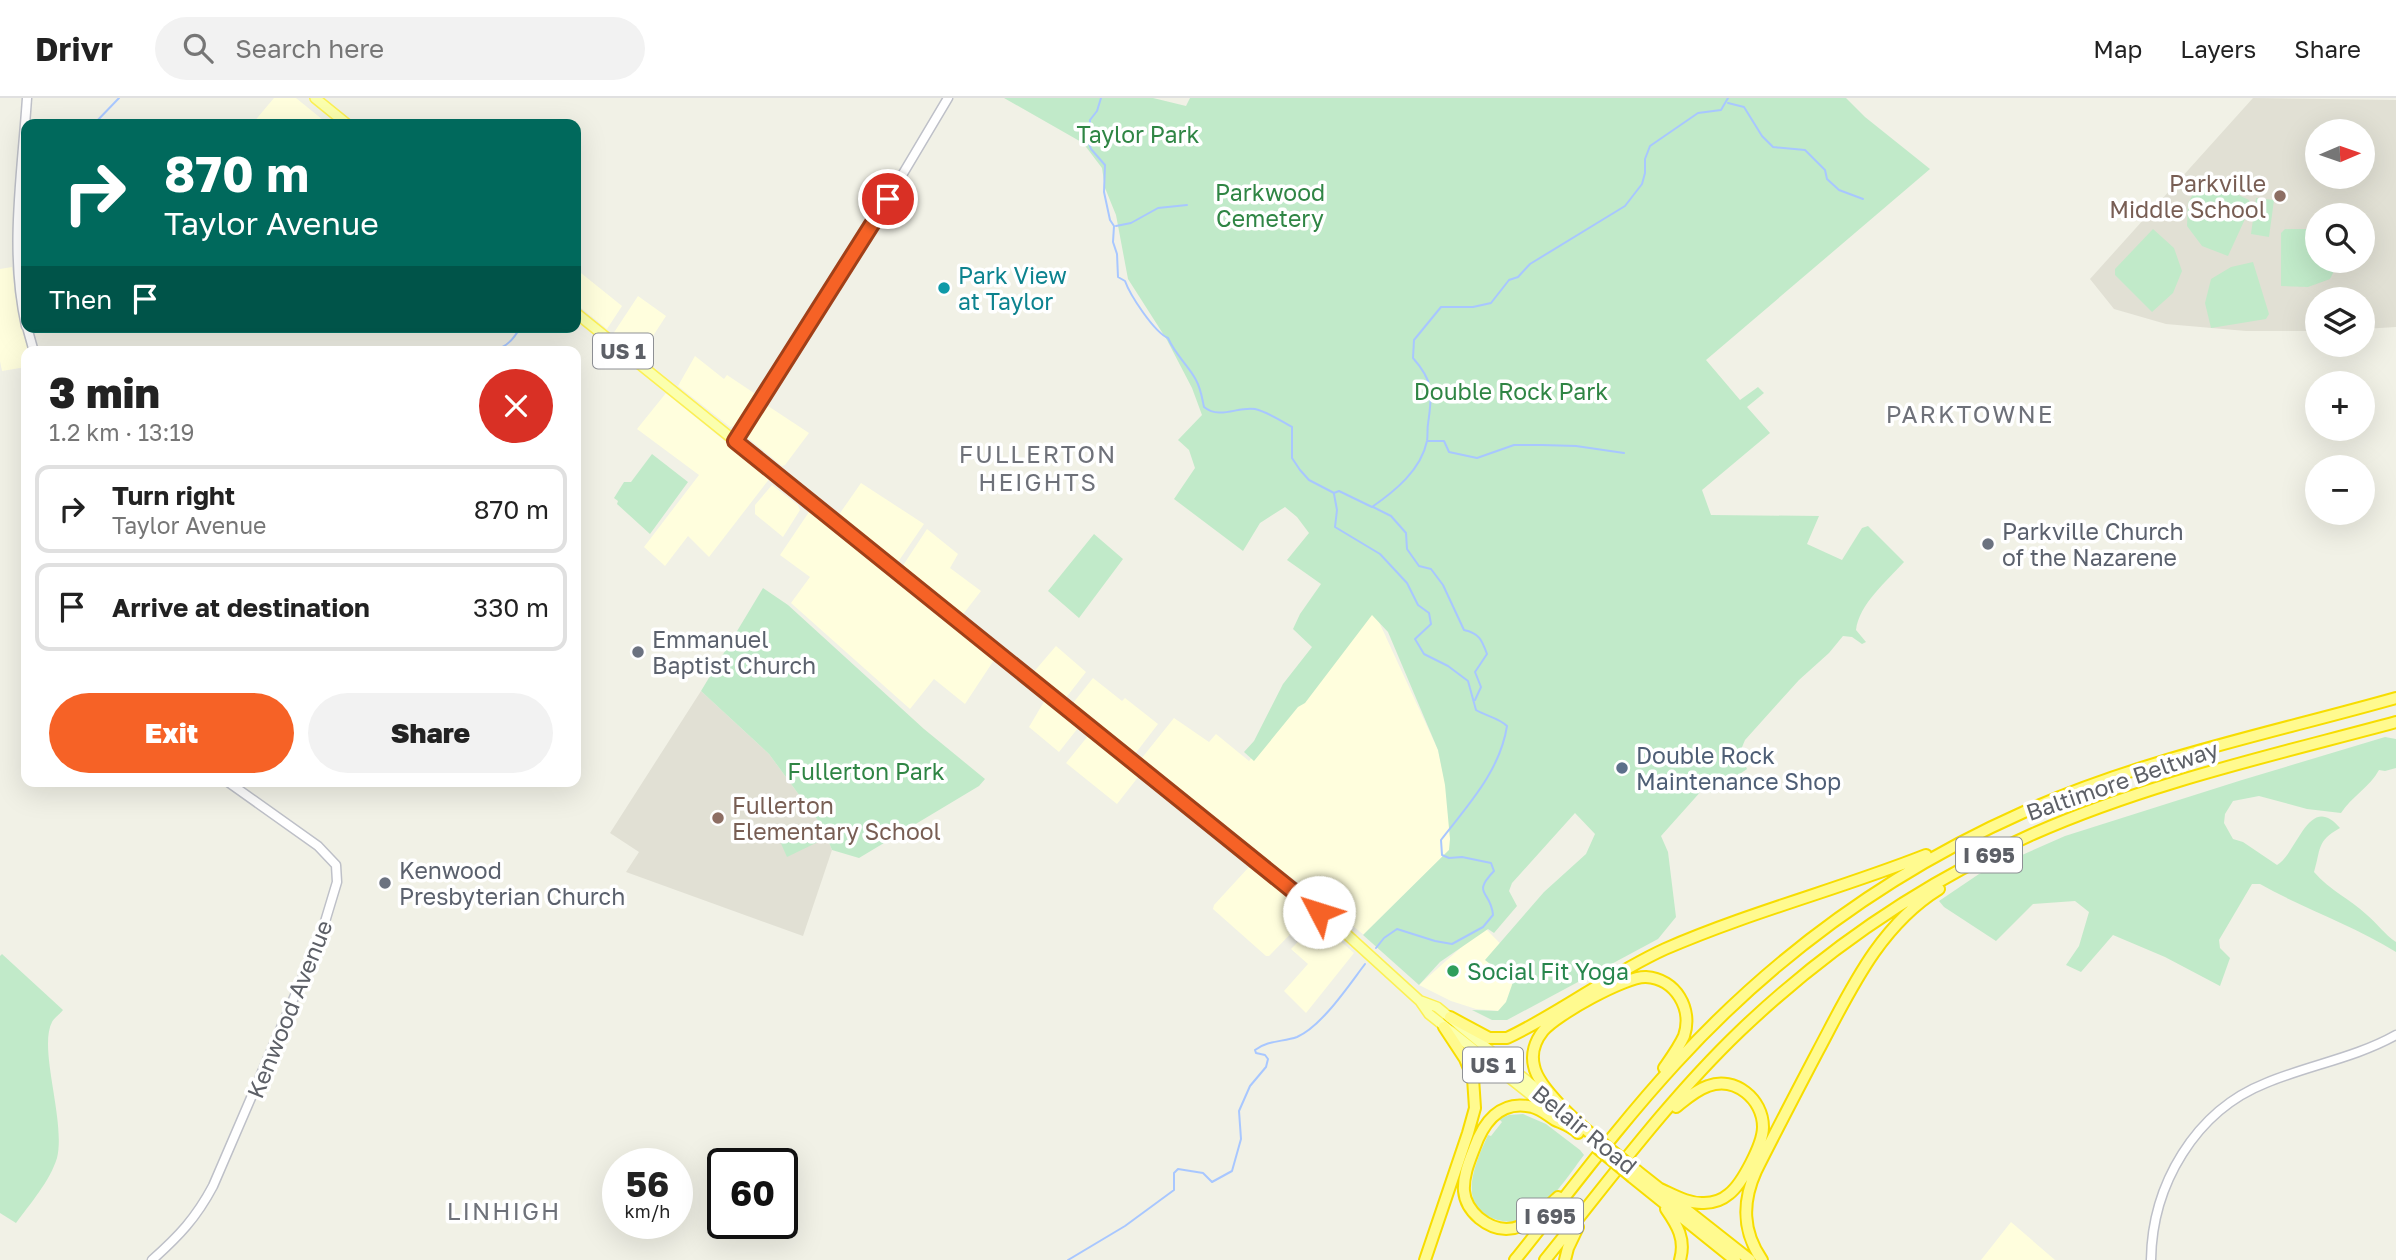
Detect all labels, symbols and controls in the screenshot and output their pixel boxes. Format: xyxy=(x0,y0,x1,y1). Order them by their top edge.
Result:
search box xyxy=(155,17,645,80)
text: Drivr xyxy=(35,29,113,68)
icon: search xyxy=(179,29,217,67)
text: Search here xyxy=(235,33,384,64)
text: Map xyxy=(2093,34,2142,63)
text: Layers xyxy=(2180,34,2256,63)
text: Share xyxy=(2294,34,2361,63)
north arrow xyxy=(2305,119,2375,189)
map controls xyxy=(2305,119,2375,525)
park label: Taylor Park xyxy=(1076,120,1200,148)
text: 870 m xyxy=(164,144,309,203)
icon: right xyxy=(49,147,140,238)
pin xyxy=(858,169,918,229)
place label: Parkville Middle School xyxy=(2109,169,2266,223)
park label: Parkwood Cemetery xyxy=(1215,178,1325,232)
icon: arrive xyxy=(869,180,907,218)
marker: Parkville Middle School xyxy=(2272,188,2288,204)
button: search xyxy=(2305,203,2375,273)
text: Taylor Avenue xyxy=(164,204,379,242)
place label: Park View at Taylor xyxy=(958,261,1067,315)
icon: arrive xyxy=(126,280,164,318)
marker: Park View at Taylor xyxy=(936,280,952,296)
text: Then xyxy=(49,284,112,315)
button: layers xyxy=(2305,287,2375,357)
road number: US 1 xyxy=(593,334,653,368)
text: 3 min xyxy=(49,367,160,417)
button: close xyxy=(479,369,553,443)
button: + xyxy=(2305,371,2375,441)
park label: Double Rock Park xyxy=(1414,377,1608,405)
district label: PARKTOWNE xyxy=(1886,399,2054,428)
text: 1.2 km · 13:19 xyxy=(49,418,194,446)
district label: FULLERTON HEIGHTS xyxy=(959,439,1117,496)
button: − xyxy=(2305,455,2375,525)
text: Turn right xyxy=(112,480,235,511)
icon: right xyxy=(53,490,91,528)
text: 870 m xyxy=(474,494,549,525)
text: Taylor Avenue xyxy=(112,511,266,539)
place label: Parkville Church of the Nazarene xyxy=(2002,517,2184,571)
marker: Parkville Church of the Nazarene xyxy=(1980,536,1996,552)
icon: arrive xyxy=(53,588,91,626)
text: Arrive at destination xyxy=(112,592,370,623)
text: 330 m xyxy=(473,592,549,623)
place label: Emmanuel Baptist Church xyxy=(652,625,816,679)
marker: Emmanuel Baptist Church xyxy=(630,644,646,660)
button: Exit xyxy=(49,693,294,773)
button: Share xyxy=(308,693,553,773)
street label: Baltimore Beltway xyxy=(2022,734,2222,826)
place label: Double Rock Maintenance Shop xyxy=(1636,741,1841,795)
park label: Fullerton Park xyxy=(787,757,945,785)
marker: Double Rock Maintenance Shop xyxy=(1614,760,1630,776)
place label: Fullerton Elementary School xyxy=(732,791,941,845)
marker: Fullerton Elementary School xyxy=(710,810,726,826)
road number: I 695 xyxy=(1956,838,2022,872)
place label: Kenwood Presbyterian Church xyxy=(399,856,625,910)
marker: Kenwood Presbyterian Church xyxy=(377,875,393,891)
position arrow xyxy=(1282,875,1356,949)
street label: Kenwood Avenue xyxy=(240,916,338,1102)
place label: Social Fit Yoga xyxy=(1467,957,1629,985)
marker: Social Fit Yoga xyxy=(1445,963,1461,979)
road number: US 1 xyxy=(1463,1048,1523,1082)
street label: Belair Road xyxy=(1527,1078,1643,1180)
speed limit sign: 60 xyxy=(707,1148,798,1239)
text: 56 xyxy=(626,1163,669,1205)
district label: LINHIGH xyxy=(447,1196,561,1225)
road number: I 695 xyxy=(1517,1198,1583,1234)
text: km/h xyxy=(625,1200,670,1222)

